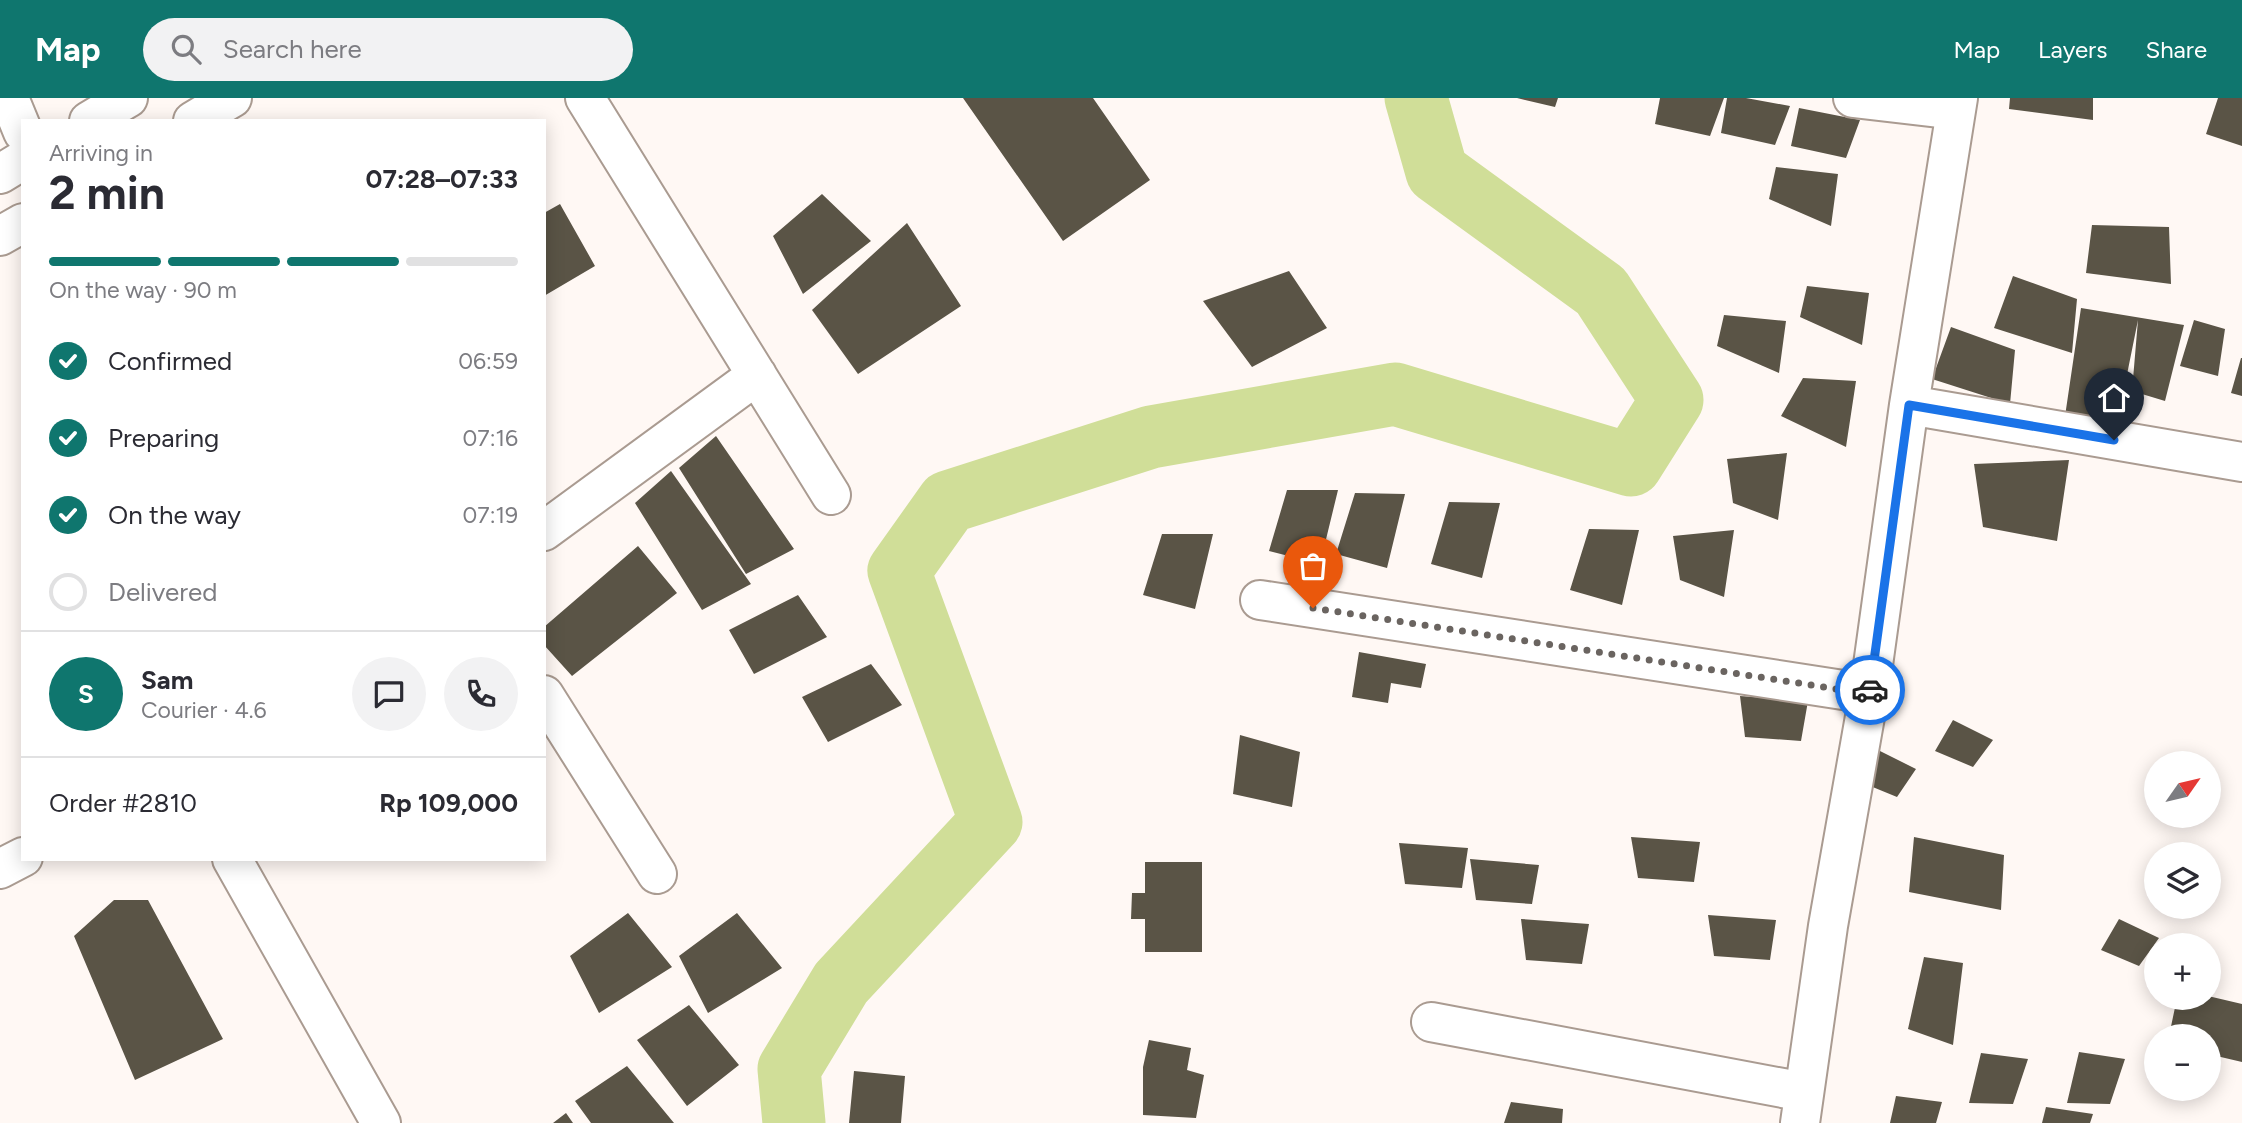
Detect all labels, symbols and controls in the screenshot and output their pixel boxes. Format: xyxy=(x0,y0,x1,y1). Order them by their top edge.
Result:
search box xyxy=(143,18,633,81)
text: Map xyxy=(35,30,101,69)
icon: search xyxy=(167,30,205,68)
text: Search here xyxy=(223,33,362,65)
text: Map xyxy=(1953,35,2000,64)
text: Layers xyxy=(2038,35,2107,64)
text: Share xyxy=(2145,35,2207,64)
text: Arriving in xyxy=(49,139,153,167)
text: 07:28–07:33 xyxy=(366,163,518,195)
text: 2 min xyxy=(49,165,165,221)
text: On the way · 90 m xyxy=(49,276,237,304)
icon: check xyxy=(49,342,87,380)
text: Confirmed xyxy=(108,345,232,377)
text: 06:59 xyxy=(458,347,518,375)
pin xyxy=(2084,368,2144,440)
icon: home xyxy=(2095,379,2133,417)
icon: check xyxy=(49,419,87,457)
text: Preparing xyxy=(108,422,219,454)
text: 07:16 xyxy=(463,424,518,452)
icon: check xyxy=(49,496,87,534)
text: On the way xyxy=(108,499,241,531)
text: 07:19 xyxy=(463,501,518,529)
pin xyxy=(1283,536,1343,608)
icon: bag xyxy=(1294,547,1332,585)
text: Delivered xyxy=(108,576,217,608)
courier xyxy=(1835,655,1905,725)
button: chat xyxy=(352,657,426,731)
button: phone xyxy=(444,657,518,731)
text: Sam xyxy=(141,664,193,696)
icon: car xyxy=(1851,671,1889,709)
text: S xyxy=(78,678,94,710)
text: Courier · 4.6 xyxy=(141,696,267,724)
north arrow xyxy=(2144,751,2221,828)
map controls xyxy=(2144,751,2221,1101)
text: Order #2810 xyxy=(49,787,197,819)
text: Rp 109,000 xyxy=(379,787,518,819)
button: layers xyxy=(2144,842,2221,919)
button: + xyxy=(2144,933,2221,1010)
button: − xyxy=(2144,1024,2221,1101)

